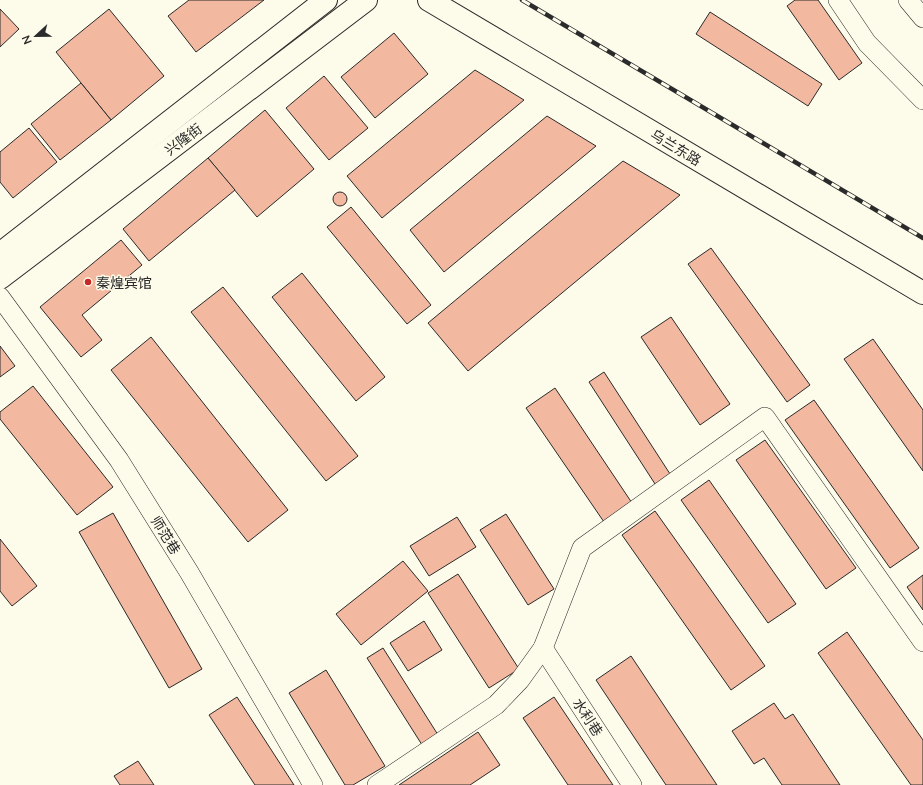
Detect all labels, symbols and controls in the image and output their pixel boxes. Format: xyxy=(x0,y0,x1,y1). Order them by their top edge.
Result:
north arrow xyxy=(16,16,56,56)
text: N xyxy=(19,34,34,46)
street label: 兴隆街 xyxy=(161,120,205,158)
street label: 乌兰东路 xyxy=(648,125,704,169)
place label: 秦煌宾馆 xyxy=(96,274,152,291)
marker: 秦煌宾馆 xyxy=(83,277,93,287)
street label: 师范巷 xyxy=(148,513,184,557)
street label: 水利巷 xyxy=(569,695,607,739)

